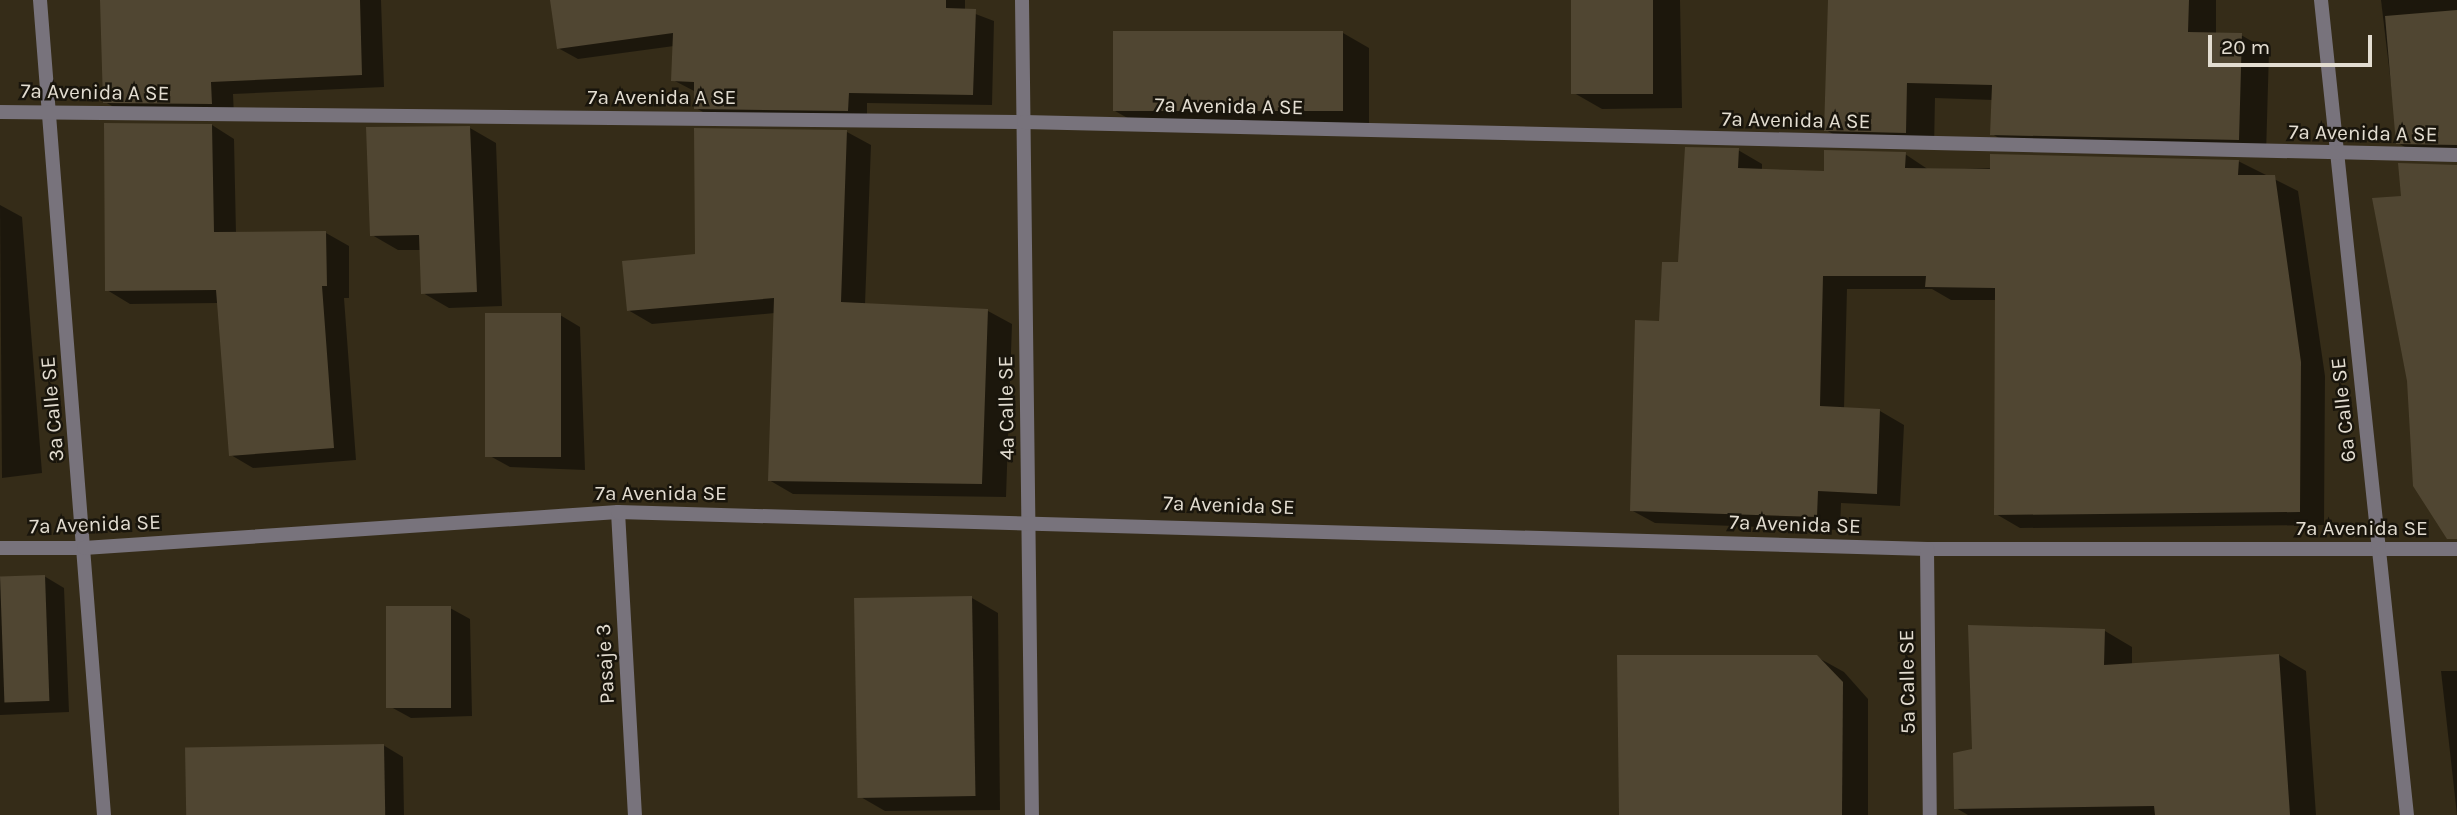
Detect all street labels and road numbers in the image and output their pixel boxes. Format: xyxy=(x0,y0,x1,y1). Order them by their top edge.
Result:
street label: 7a Avenida A SE xyxy=(20,78,170,106)
street label: 7a Avenida A SE xyxy=(588,84,736,110)
street label: 7a Avenida A SE xyxy=(1154,92,1304,120)
street label: 7a Avenida A SE xyxy=(1721,106,1871,134)
street label: 7a Avenida A SE xyxy=(2288,119,2438,147)
street label: 3a Calle SE xyxy=(35,355,69,463)
street label: 4a Calle SE xyxy=(992,355,1020,461)
street label: 6a Calle SE xyxy=(2325,356,2361,464)
street label: 7a Avenida SE xyxy=(595,480,727,506)
street label: 7a Avenida SE xyxy=(1163,490,1295,520)
street label: 7a Avenida SE xyxy=(29,509,161,539)
street label: 7a Avenida SE xyxy=(1729,509,1861,539)
street label: 7a Avenida SE xyxy=(2296,515,2428,541)
street label: Pasaje 3 xyxy=(590,623,620,705)
street label: 5a Calle SE xyxy=(1893,629,1921,735)

